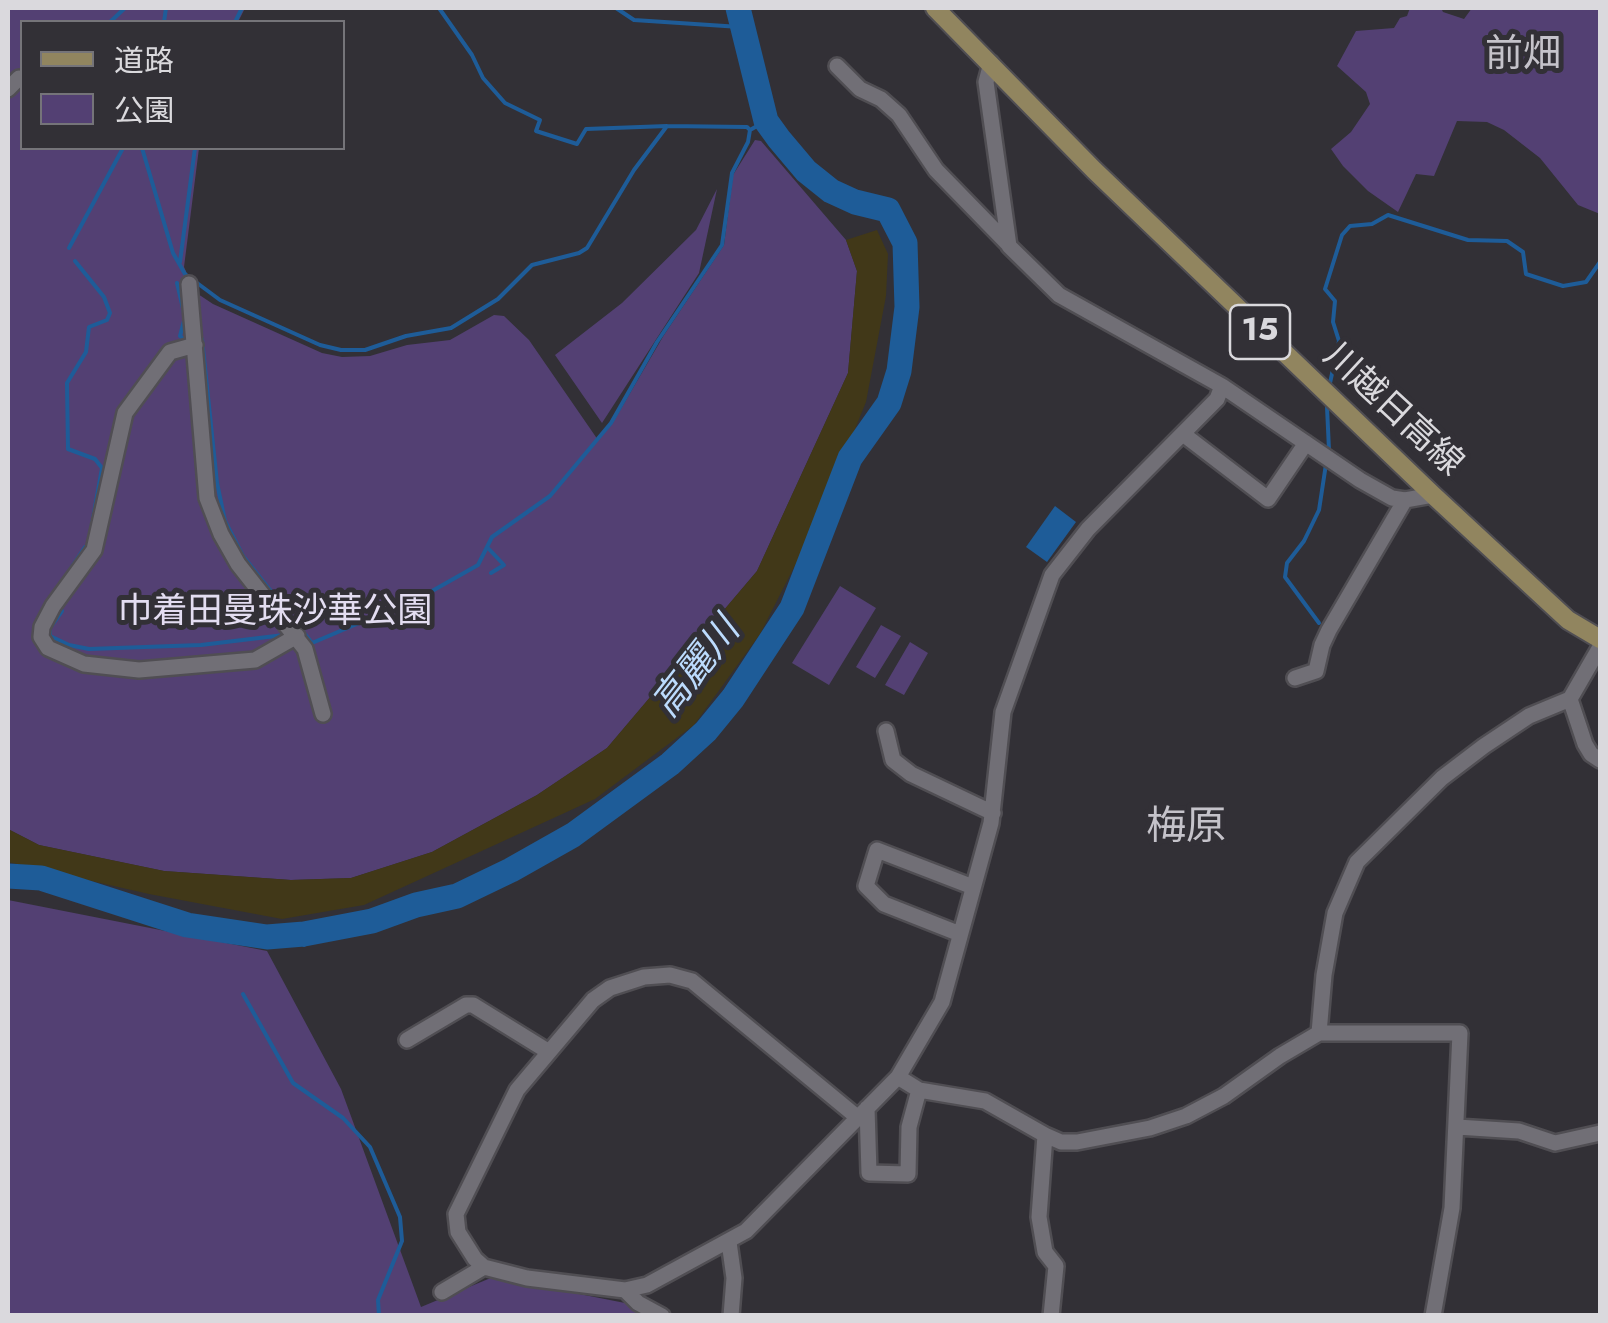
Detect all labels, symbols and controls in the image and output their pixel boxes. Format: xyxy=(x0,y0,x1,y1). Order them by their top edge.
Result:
legend xyxy=(20,20,345,150)
district label: 前畑 xyxy=(1485,34,1561,80)
text: 道路 xyxy=(114,39,174,82)
text: 公園 xyxy=(114,89,174,132)
road number: 15 xyxy=(1230,305,1290,359)
street label: 川越日高線 xyxy=(1314,336,1470,486)
park label: 巾着田曼珠沙華公園 xyxy=(118,593,432,635)
water label: 高麗川 xyxy=(645,610,751,728)
district label: 梅原 xyxy=(1146,805,1226,853)

